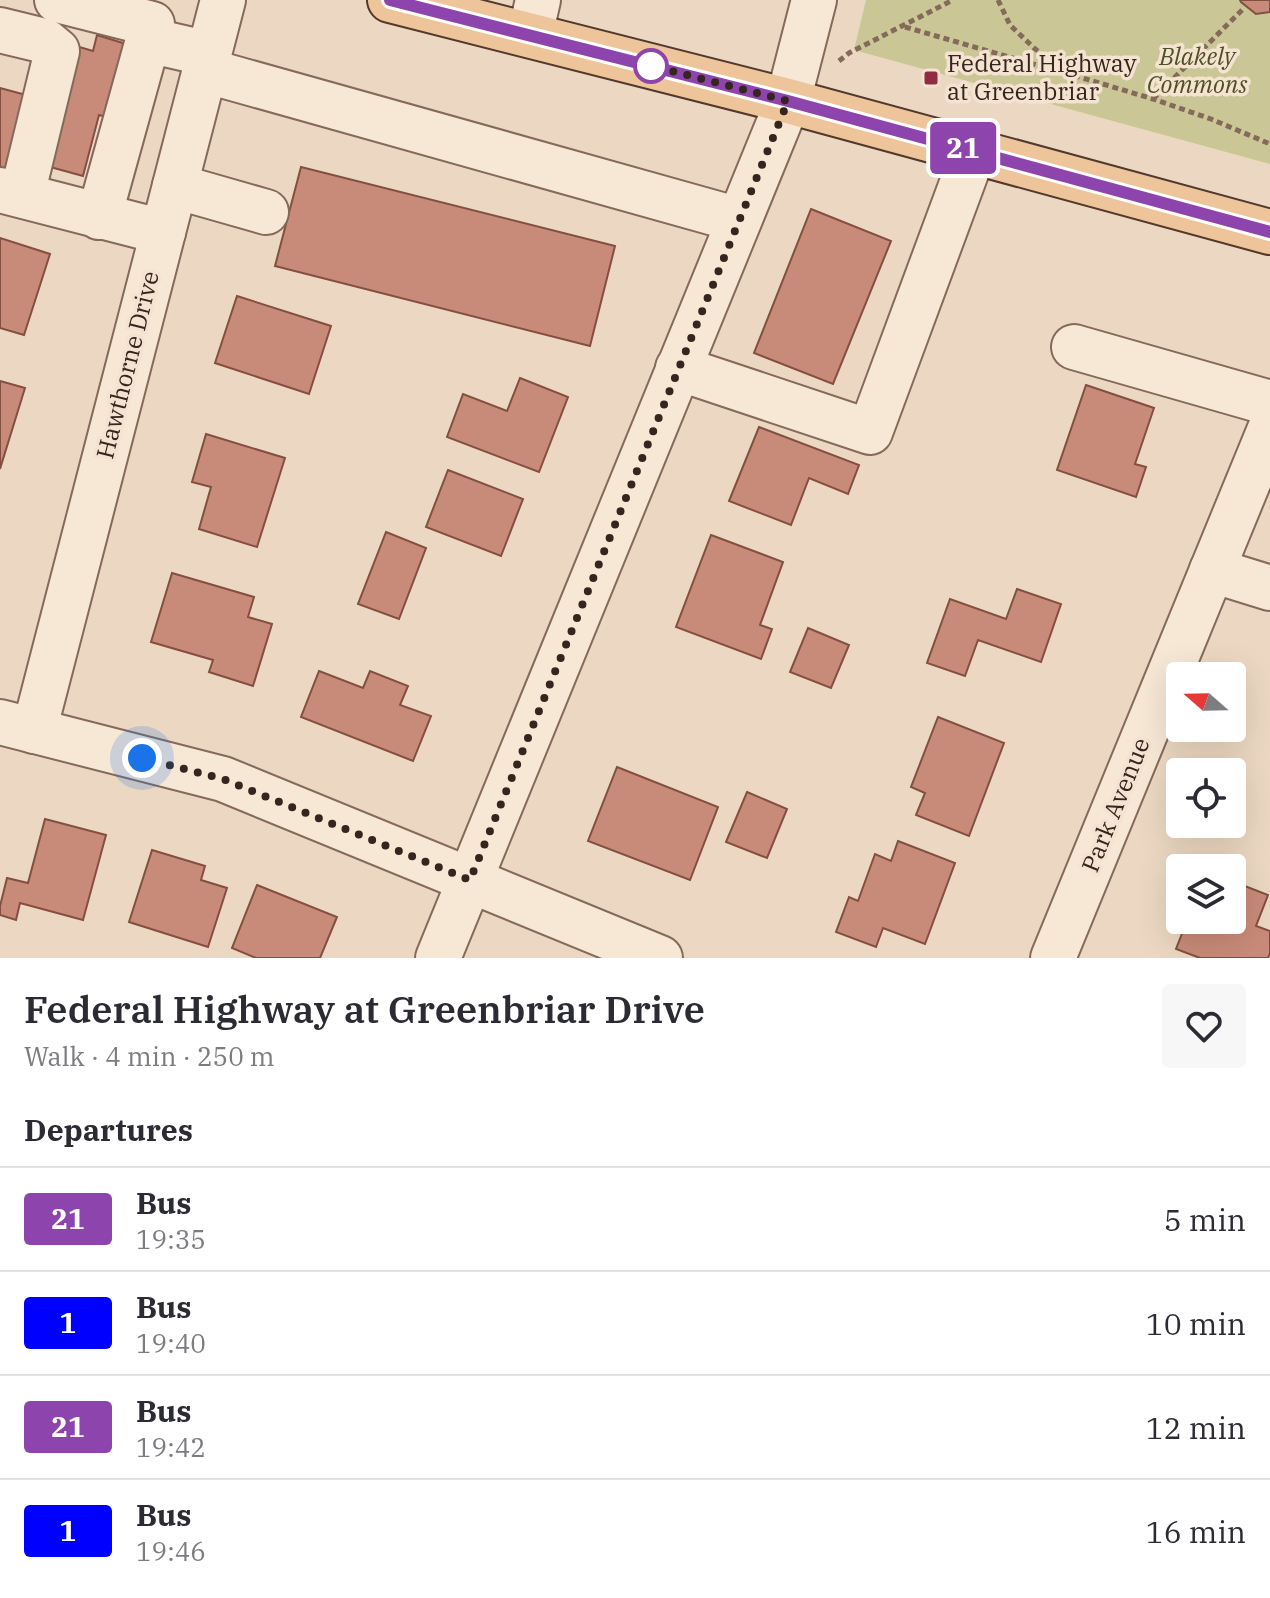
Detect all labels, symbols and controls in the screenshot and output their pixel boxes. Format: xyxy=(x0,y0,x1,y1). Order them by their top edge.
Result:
park label: Blakely Commons xyxy=(1147,40,1247,100)
place label: Federal Highway at Greenbriar xyxy=(947,47,1137,107)
unlabelled marker xyxy=(634,49,668,83)
marker: Federal Highway at Greenbriar xyxy=(922,69,940,87)
line badge: 21 xyxy=(927,122,999,174)
text: 21 xyxy=(946,129,980,166)
street label: Hawthorne Drive xyxy=(88,268,166,462)
north arrow xyxy=(1166,662,1246,742)
map controls xyxy=(1166,662,1246,934)
street label: Park Avenue xyxy=(1074,733,1157,877)
your location xyxy=(122,738,162,778)
button: locate xyxy=(1166,758,1246,838)
button: layers xyxy=(1166,854,1246,934)
text: Federal Highway at Greenbriar Drive xyxy=(24,984,705,1033)
button: heart xyxy=(1162,984,1246,1068)
text: Walk · 4 min · 250 m xyxy=(24,1039,275,1073)
text: Departures xyxy=(24,1110,193,1149)
text: Bus xyxy=(136,1183,191,1222)
text: 21 xyxy=(51,1200,85,1237)
text: 5 min xyxy=(1164,1200,1246,1239)
text: 19:35 xyxy=(136,1222,206,1256)
text: Bus xyxy=(136,1287,191,1326)
text: 1 xyxy=(60,1304,76,1341)
text: 10 min xyxy=(1146,1304,1246,1343)
text: 19:40 xyxy=(136,1326,206,1360)
text: Bus xyxy=(136,1391,191,1430)
text: 21 xyxy=(51,1408,85,1445)
text: 12 min xyxy=(1146,1408,1246,1447)
text: 19:42 xyxy=(136,1430,206,1464)
text: Bus xyxy=(136,1495,191,1534)
text: 1 xyxy=(60,1512,76,1549)
text: 16 min xyxy=(1146,1512,1246,1551)
text: 19:46 xyxy=(136,1534,206,1568)

